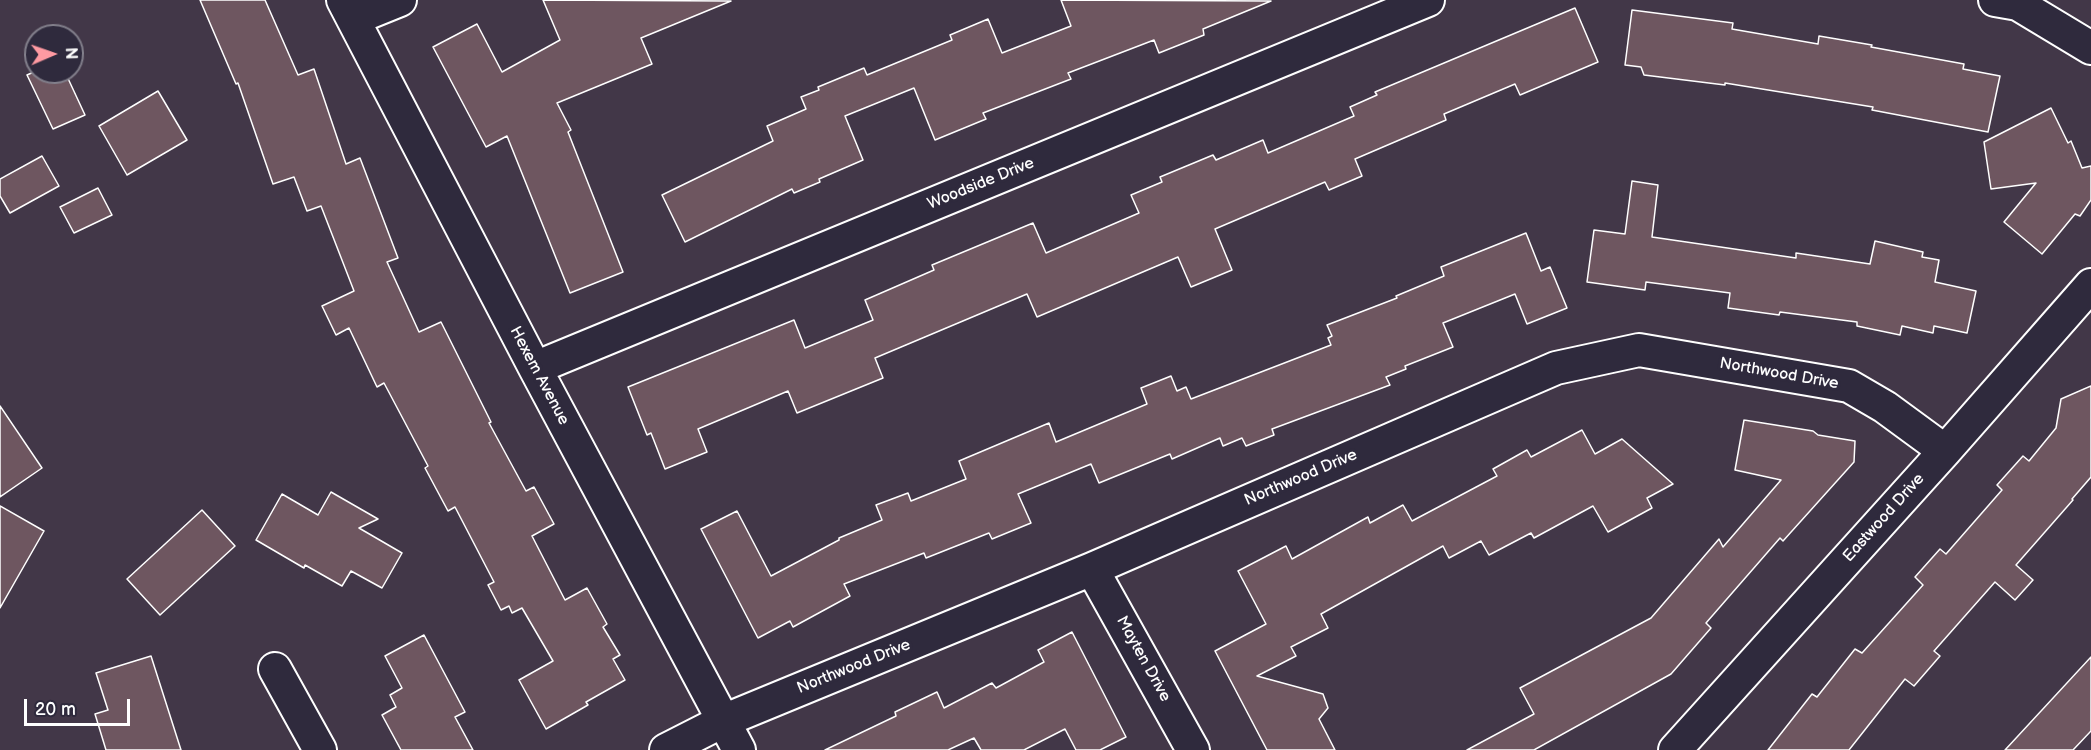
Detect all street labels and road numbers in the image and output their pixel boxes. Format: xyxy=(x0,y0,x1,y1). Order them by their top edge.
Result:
street label: Woodside Drive xyxy=(925,154,1037,214)
street label: Hexem Avenue xyxy=(505,323,573,429)
street label: Northwood Drive xyxy=(1718,354,1840,394)
street label: Northwood Drive xyxy=(1242,446,1360,510)
street label: Eastwood Drive xyxy=(1839,470,1929,566)
street label: Mayten Drive xyxy=(1112,613,1174,705)
street label: Northwood Drive xyxy=(794,636,914,698)

